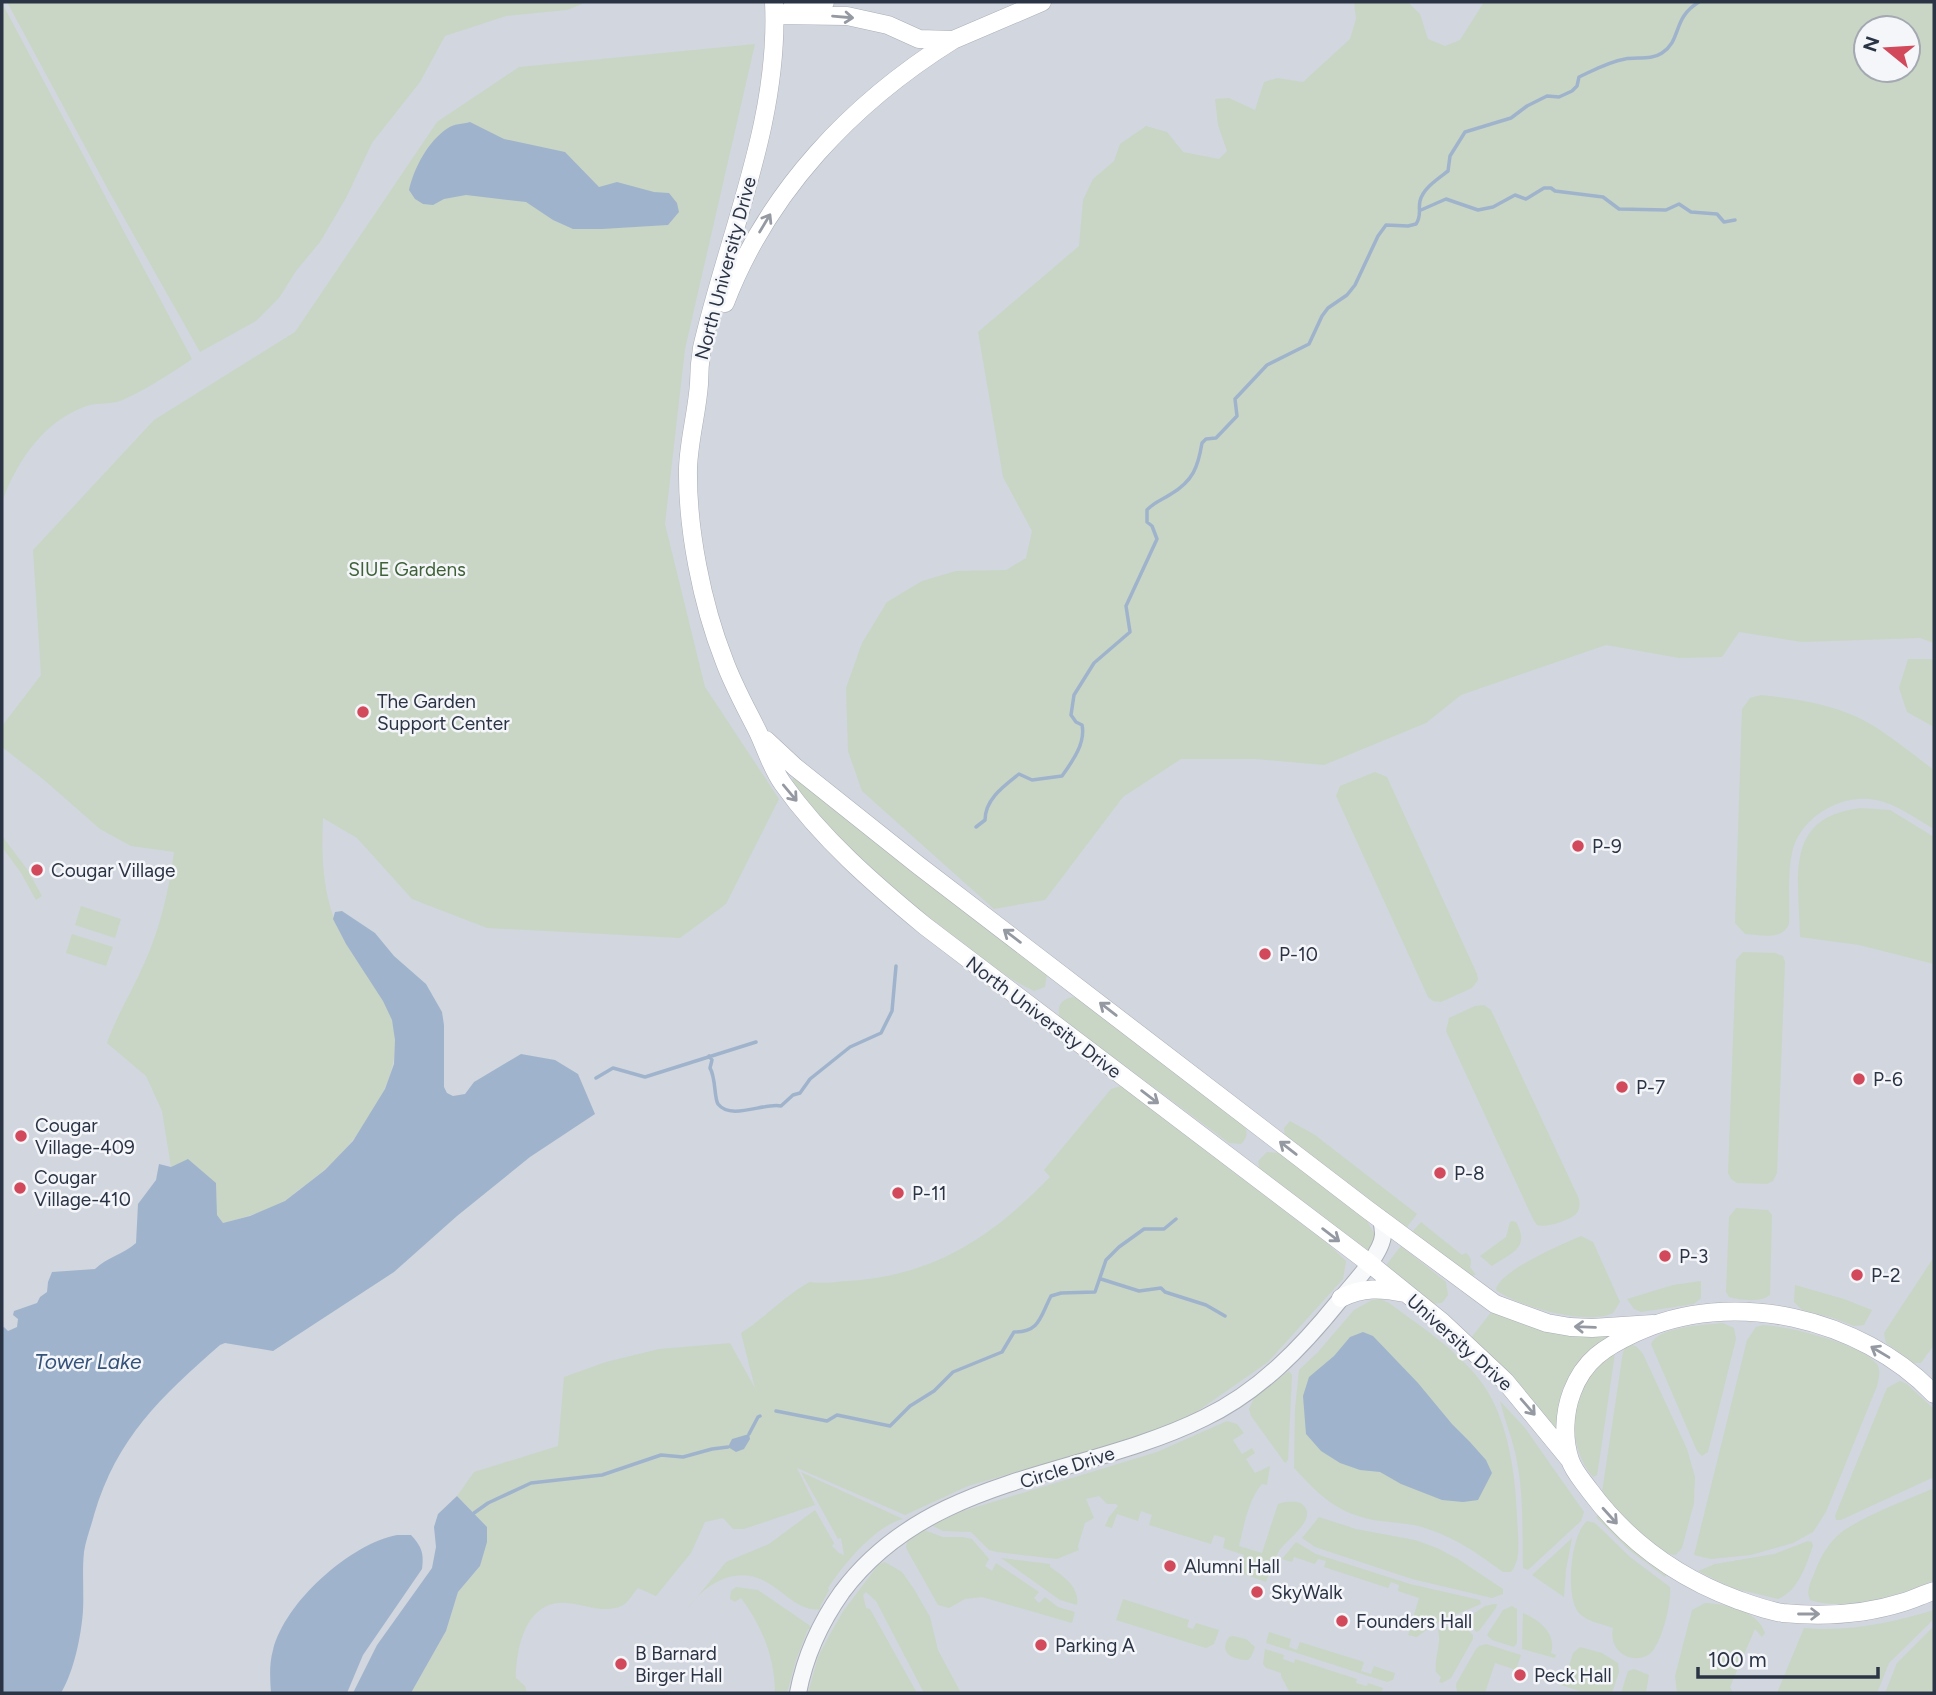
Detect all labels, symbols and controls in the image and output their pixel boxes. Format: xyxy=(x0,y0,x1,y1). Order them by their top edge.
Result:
one-way arrow xyxy=(831,10,854,23)
north arrow xyxy=(1852,14,1922,84)
text: N xyxy=(1858,33,1885,54)
street label: North University Drive xyxy=(690,174,761,362)
one-way arrow xyxy=(759,214,773,234)
park label: SIUE Gardens xyxy=(348,558,466,581)
place label: The Garden Support Center xyxy=(377,690,510,735)
marker: The Garden Support Center xyxy=(355,704,371,720)
one-way arrow xyxy=(782,783,798,801)
place label: P-9 xyxy=(1592,835,1622,858)
marker: P-9 xyxy=(1570,838,1586,854)
place label: Cougar Village xyxy=(51,859,175,882)
marker: Cougar Village xyxy=(29,862,45,878)
one-way arrow xyxy=(1003,929,1022,944)
place label: P-10 xyxy=(1279,943,1318,966)
marker: P-10 xyxy=(1257,946,1273,962)
street label: North University Drive xyxy=(961,951,1126,1083)
one-way arrow xyxy=(1099,1002,1117,1017)
place label: P-6 xyxy=(1873,1068,1903,1091)
marker: P-6 xyxy=(1851,1071,1867,1087)
place label: P-7 xyxy=(1636,1076,1665,1099)
marker: P-7 xyxy=(1614,1079,1630,1095)
one-way arrow xyxy=(1140,1090,1158,1105)
place label: Cougar Village-409 xyxy=(35,1114,135,1159)
marker: Cougar Village-409 xyxy=(13,1128,29,1144)
one-way arrow xyxy=(1279,1141,1297,1156)
place label: P-8 xyxy=(1454,1162,1485,1185)
marker: P-8 xyxy=(1432,1165,1448,1181)
place label: Cougar Village-410 xyxy=(34,1166,131,1211)
marker: Cougar Village-410 xyxy=(12,1180,28,1196)
place label: P-11 xyxy=(912,1182,947,1205)
marker: P-11 xyxy=(890,1185,906,1201)
one-way arrow xyxy=(1321,1227,1340,1242)
place label: P-3 xyxy=(1679,1245,1708,1268)
marker: P-3 xyxy=(1657,1248,1673,1264)
place label: P-2 xyxy=(1871,1264,1901,1287)
marker: P-2 xyxy=(1849,1267,1865,1283)
street label: University Drive xyxy=(1402,1289,1517,1396)
one-way arrow xyxy=(1573,1321,1596,1334)
one-way arrow xyxy=(1871,1345,1891,1359)
water label: Tower Lake xyxy=(35,1349,142,1374)
one-way arrow xyxy=(1520,1398,1536,1416)
street label: Circle Drive xyxy=(1017,1441,1117,1494)
one-way arrow xyxy=(1602,1506,1618,1524)
place label: Alumni Hall xyxy=(1184,1555,1280,1578)
marker: Alumni Hall xyxy=(1162,1558,1178,1574)
place label: SkyWalk xyxy=(1271,1581,1343,1604)
marker: SkyWalk xyxy=(1249,1584,1265,1600)
one-way arrow xyxy=(1797,1607,1820,1621)
place label: Founders Hall xyxy=(1356,1610,1472,1633)
marker: Founders Hall xyxy=(1334,1613,1350,1629)
place label: Parking A xyxy=(1055,1634,1135,1657)
scale bar xyxy=(1698,1636,1878,1680)
marker: Parking A xyxy=(1033,1637,1049,1653)
place label: B Barnard Birger Hall xyxy=(635,1642,722,1687)
text: 100 m xyxy=(1708,1647,1767,1672)
marker: B Barnard Birger Hall xyxy=(613,1656,629,1672)
place label: Peck Hall xyxy=(1534,1664,1612,1687)
marker: Peck Hall xyxy=(1512,1667,1528,1683)

